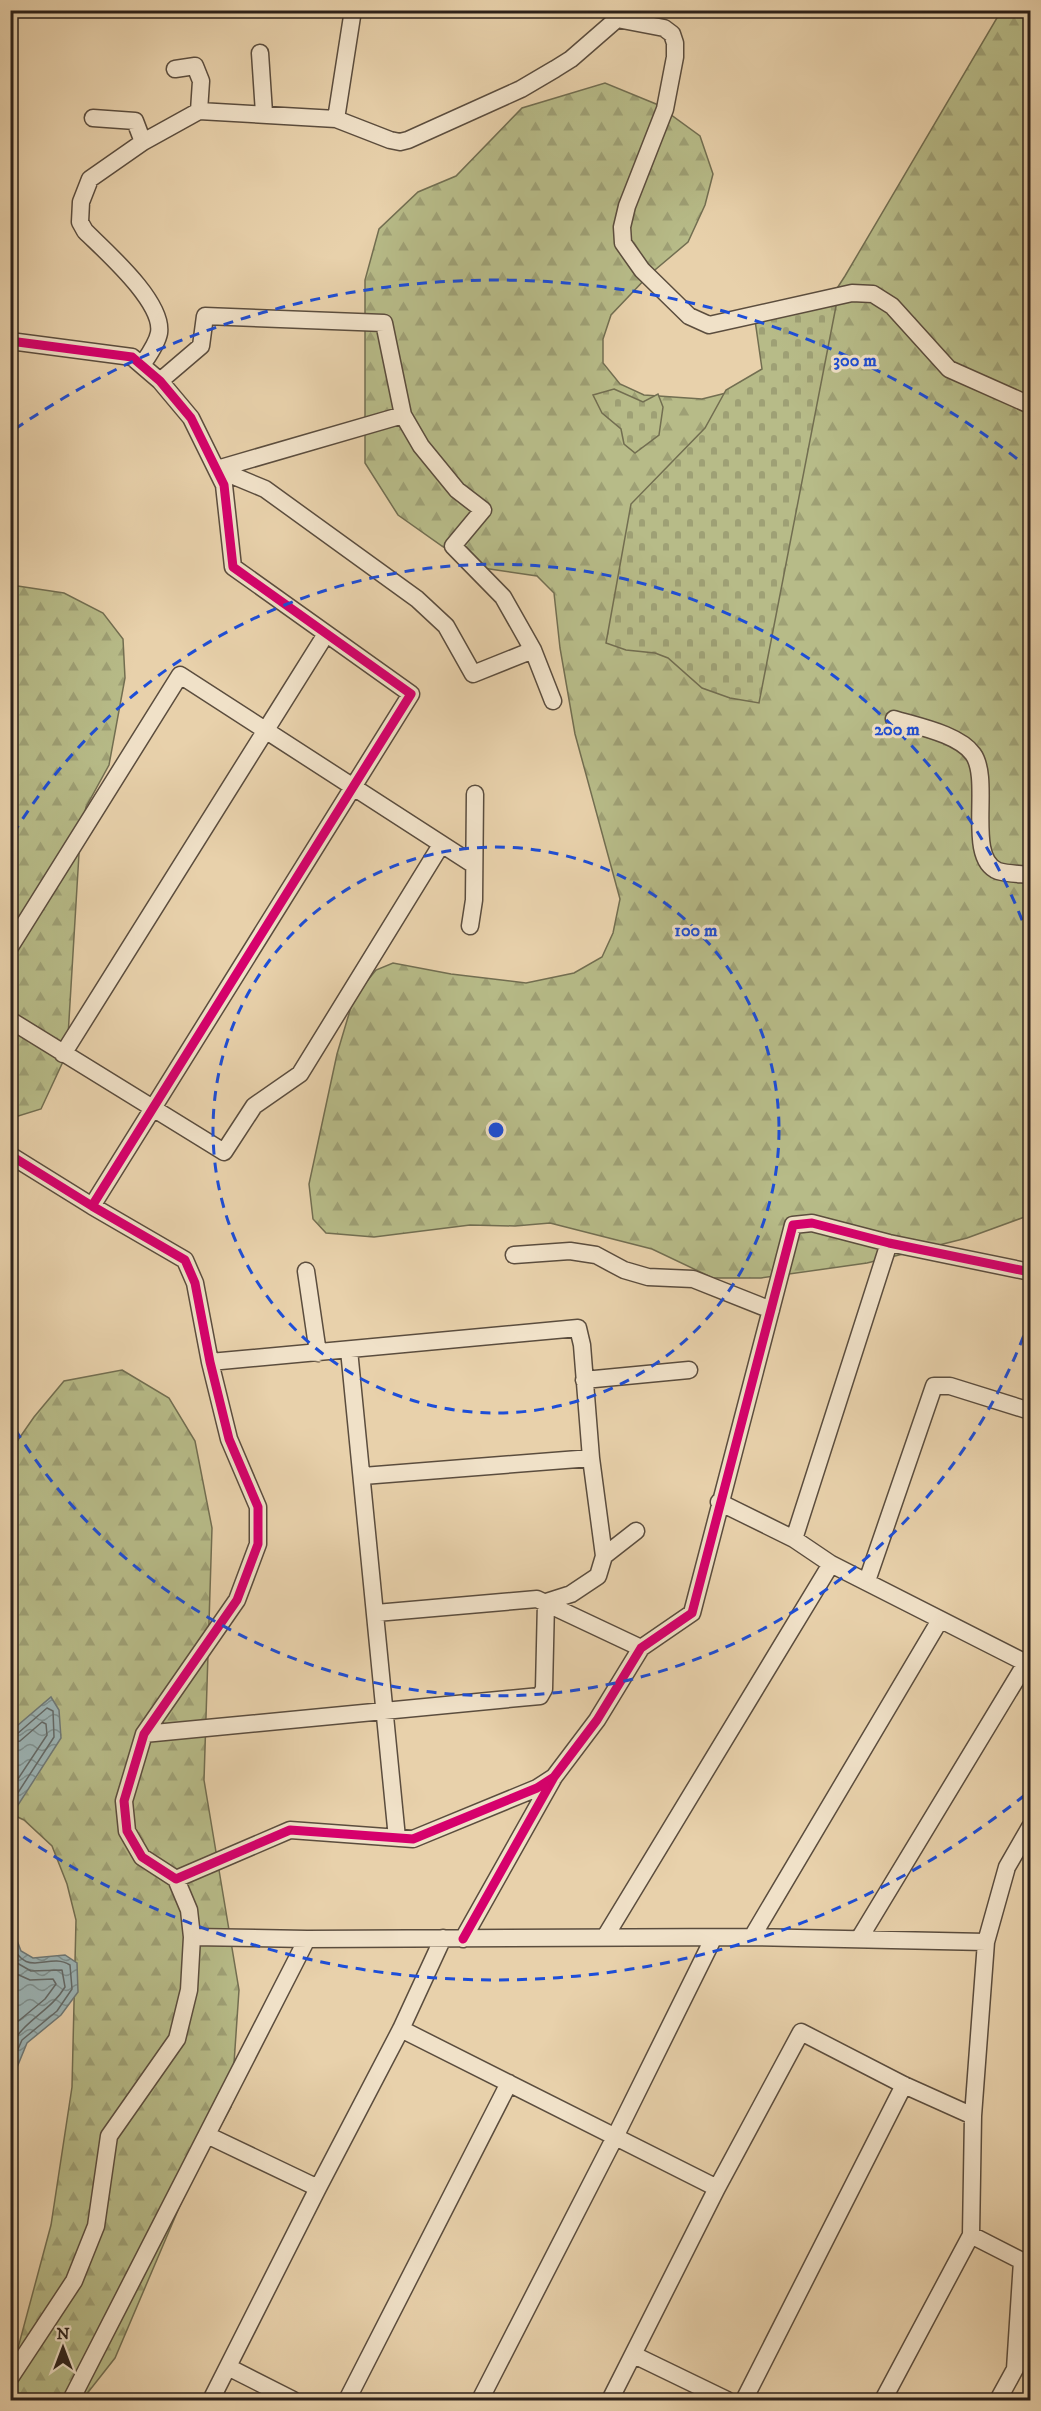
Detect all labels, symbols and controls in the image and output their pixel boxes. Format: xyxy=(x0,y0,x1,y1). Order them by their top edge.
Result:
text: 300 m xyxy=(833,350,877,372)
text: 200 m xyxy=(874,719,920,741)
text: 100 m xyxy=(674,920,718,942)
centre of rings xyxy=(486,1120,506,1140)
north arrow xyxy=(33,2318,93,2378)
text: N xyxy=(56,2324,70,2344)

